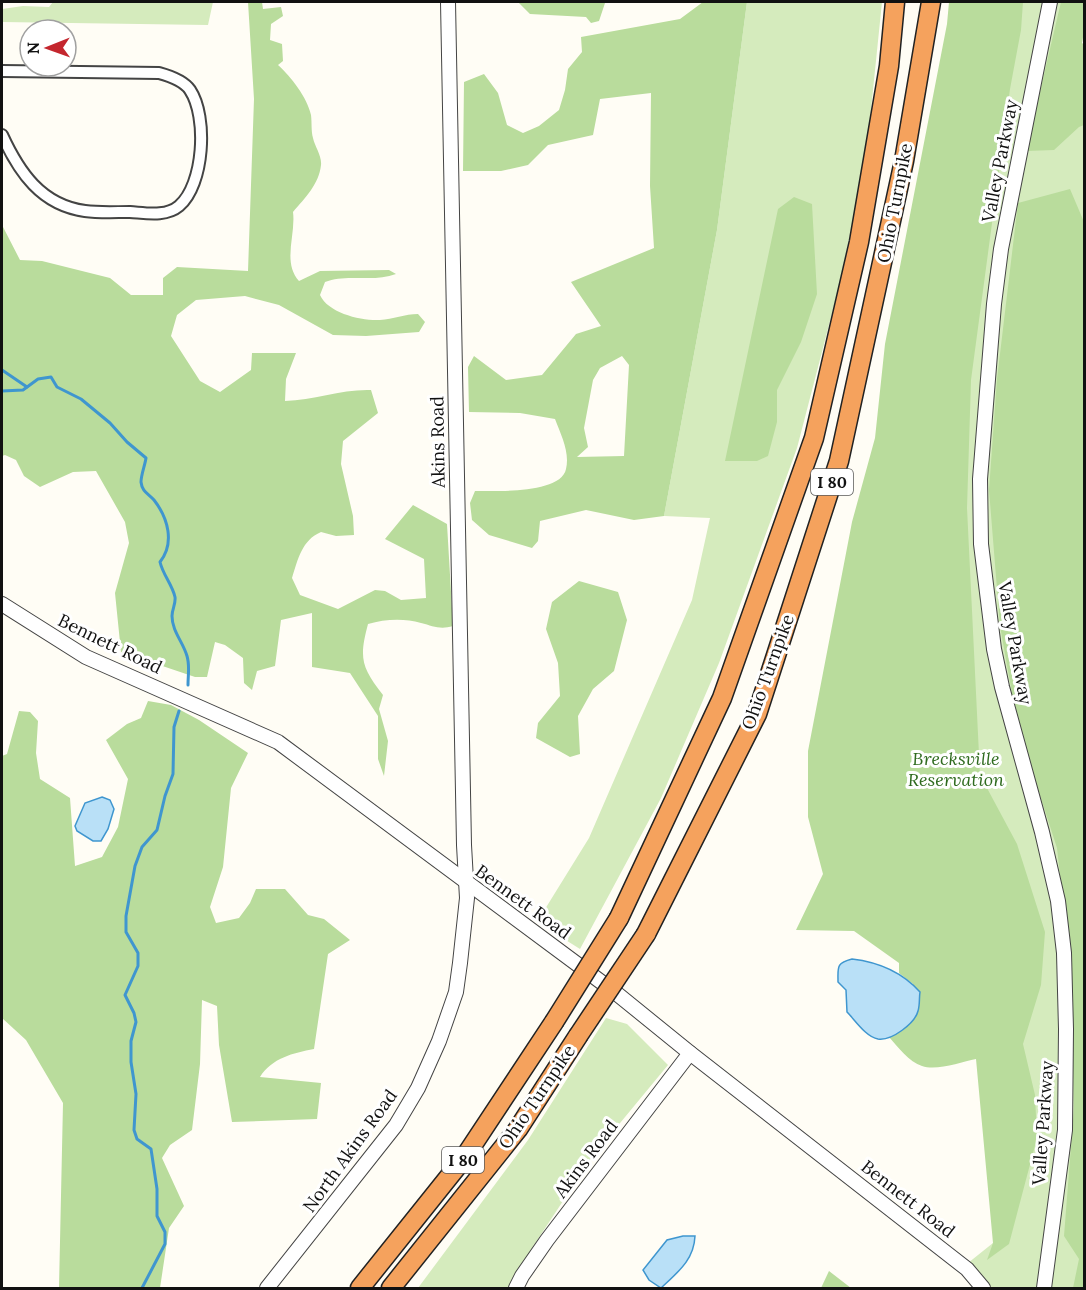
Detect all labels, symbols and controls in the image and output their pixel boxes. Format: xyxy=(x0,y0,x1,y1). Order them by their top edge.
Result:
north arrow xyxy=(18,18,78,78)
text: N xyxy=(23,42,43,55)
street label: Valley Parkway xyxy=(976,97,1023,225)
street label: Ohio Turnpike xyxy=(872,141,917,265)
street label: Akins Road xyxy=(425,396,450,489)
road number: I 80 xyxy=(811,469,853,495)
street label: Valley Parkway xyxy=(993,579,1038,707)
street label: Bennett Road xyxy=(54,608,166,679)
street label: Ohio Turnpike xyxy=(736,611,799,733)
park label: Brecksville Reservation xyxy=(908,747,1004,791)
street label: Bennett Road xyxy=(471,859,576,944)
street label: Ohio Turnpike xyxy=(493,1040,580,1153)
street label: Valley Parkway xyxy=(1027,1060,1058,1187)
street label: North Akins Road xyxy=(297,1085,402,1217)
street label: Akins Road xyxy=(548,1115,623,1203)
road number: I 80 xyxy=(442,1147,484,1173)
street label: Bennett Road xyxy=(857,1155,960,1243)

